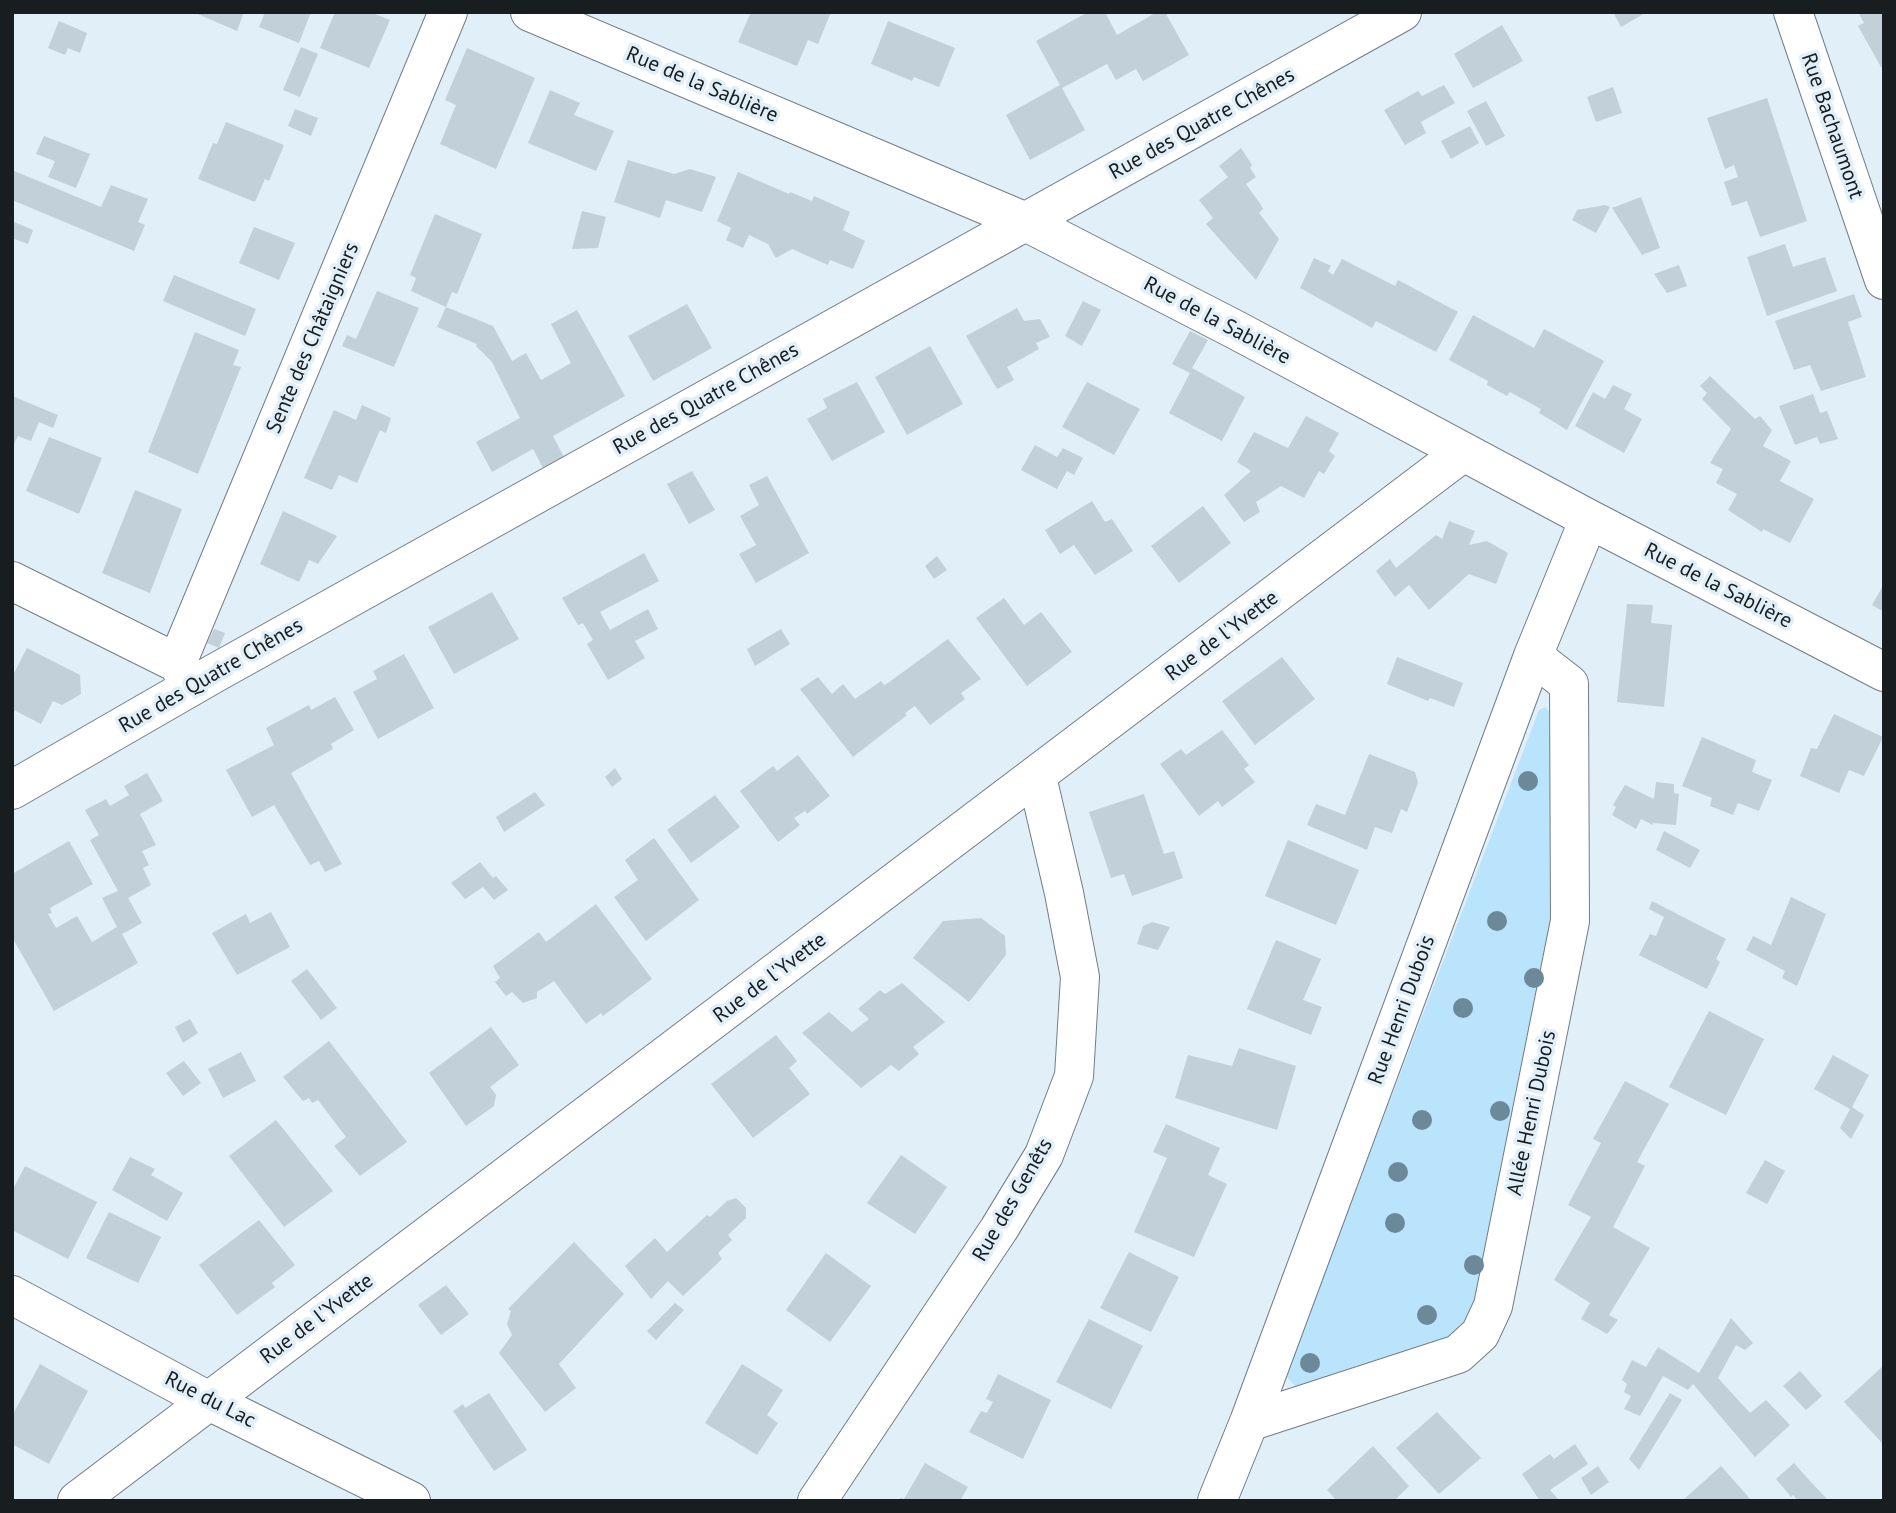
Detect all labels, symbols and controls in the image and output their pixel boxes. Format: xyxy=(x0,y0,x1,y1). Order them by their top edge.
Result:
street label: Rue de la Sablière xyxy=(622,42,782,128)
street label: Rue Bachaumont xyxy=(1795,50,1869,202)
street label: Rue des Quatre Chênes xyxy=(1105,63,1299,185)
street label: Sente des Châtaigniers xyxy=(261,239,365,437)
street label: Rue de la Sablière xyxy=(1139,272,1295,370)
street label: Rue des Quatre Chênes xyxy=(609,338,803,460)
street label: Rue de la Sablière xyxy=(1640,538,1796,634)
street label: Rue de l'Yvette xyxy=(1161,585,1283,687)
street label: Rue des Quatre Chênes xyxy=(115,613,307,739)
street label: Rue de l'Yvette xyxy=(709,927,831,1029)
street label: Rue Henri Dubois xyxy=(1363,932,1441,1088)
street label: Allée Henri Dubois xyxy=(1502,1028,1562,1198)
street label: Rue des Genêts xyxy=(968,1134,1058,1266)
street label: Rue de l'Yvette xyxy=(256,1268,378,1370)
street label: Rue du Lac xyxy=(160,1366,260,1434)

